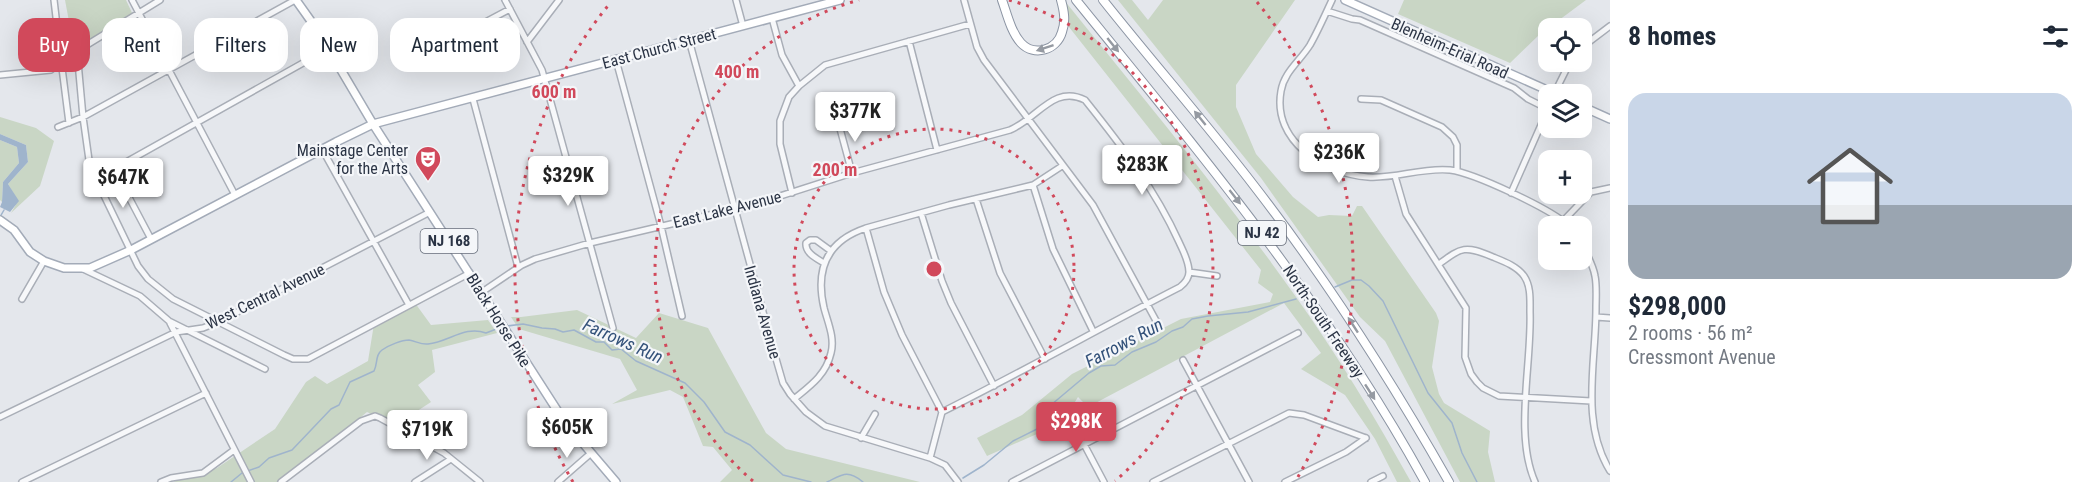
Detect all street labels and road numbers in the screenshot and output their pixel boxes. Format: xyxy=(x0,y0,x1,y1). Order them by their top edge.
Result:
street label: Blenheim-Erial Road xyxy=(1388,14,1511,83)
street label: East Church Street xyxy=(600,24,718,73)
street label: East Lake Avenue xyxy=(671,187,783,232)
road number: NJ 42 xyxy=(1238,221,1286,245)
road number: NJ 168 xyxy=(420,229,478,253)
street label: West Central Avenue xyxy=(203,259,328,333)
street label: North-South Freeway xyxy=(1279,261,1368,381)
street label: Indiana Avenue xyxy=(740,263,785,361)
street label: Black Horse Pike xyxy=(462,270,535,371)

